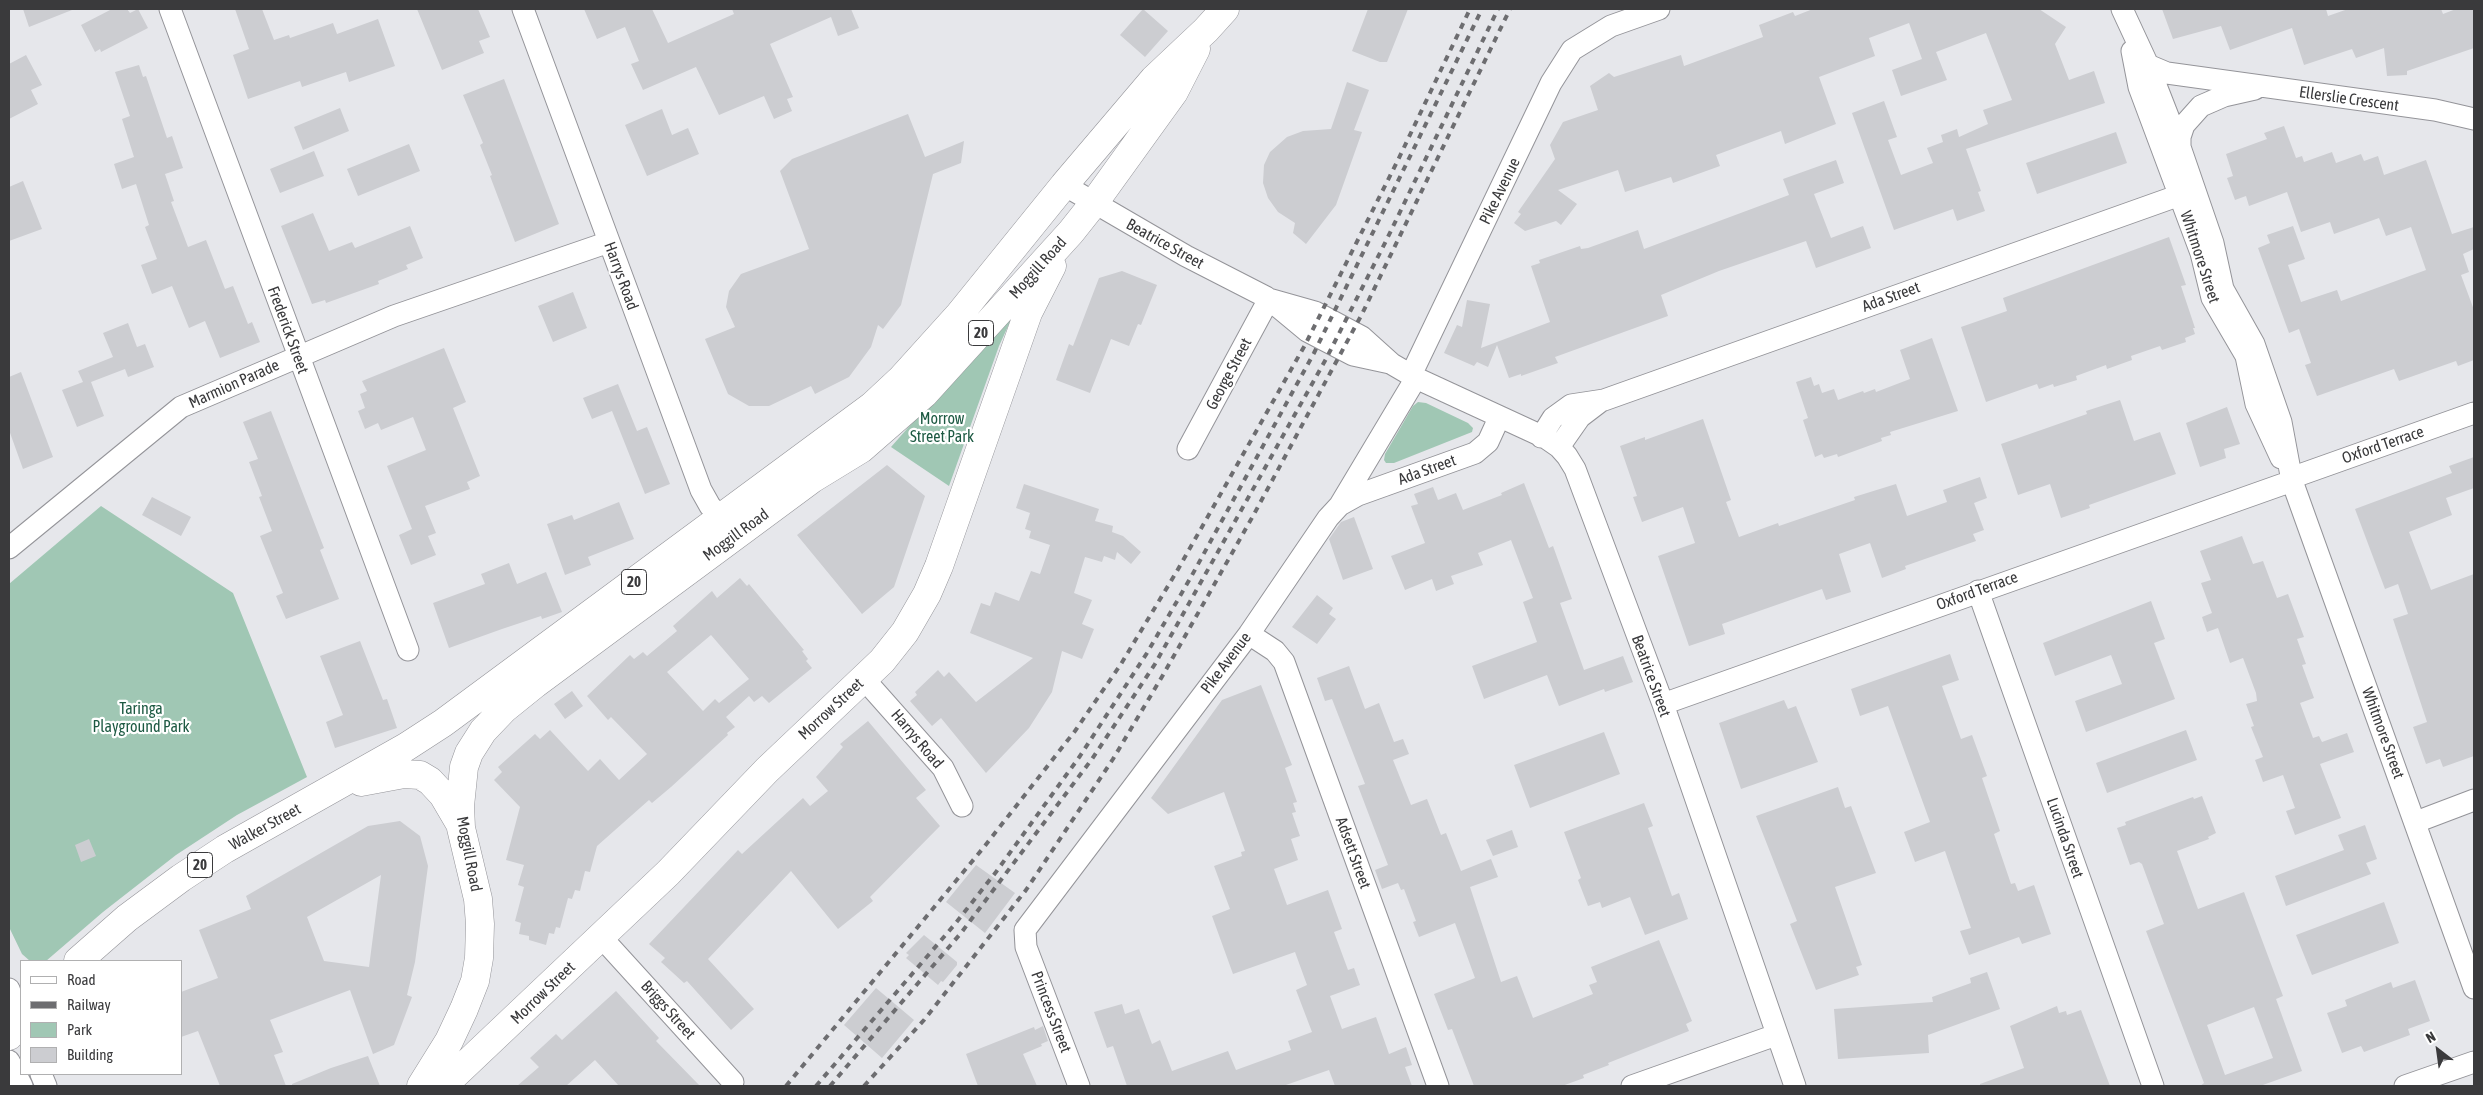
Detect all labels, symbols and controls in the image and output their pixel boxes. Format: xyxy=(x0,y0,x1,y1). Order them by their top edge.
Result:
street label: Ellerslie Crescent xyxy=(2298,82,2400,116)
street label: Pike Avenue xyxy=(1476,155,1524,227)
street label: Whitmore Street xyxy=(2176,208,2224,306)
street label: Beatrice Street xyxy=(1123,215,1207,273)
street label: Moggill Road xyxy=(1005,233,1071,303)
street label: Harrys Road xyxy=(600,239,642,313)
street label: Ada Street xyxy=(1859,278,1923,316)
street label: Frederick Street xyxy=(263,284,313,376)
road number: 20 xyxy=(968,320,994,346)
street label: George Street xyxy=(1202,335,1256,413)
street label: Marmion Parade xyxy=(186,355,282,413)
park label: Morrow Street Park xyxy=(910,409,974,447)
street label: Oxford Terrace xyxy=(2340,422,2426,468)
street label: Ada Street xyxy=(1395,451,1459,489)
street label: Moggill Road xyxy=(699,505,773,565)
street label: Oxford Terrace xyxy=(1934,567,2020,615)
road number: 20 xyxy=(622,570,646,594)
street label: Pike Avenue xyxy=(1197,629,1255,697)
street label: Beatrice Street xyxy=(1627,632,1675,720)
street label: Morrow Street xyxy=(795,674,867,744)
street label: Whitmore Street xyxy=(2358,685,2408,781)
park label: Taringa Playground Park xyxy=(92,699,190,737)
street label: Harrys Road xyxy=(887,706,947,772)
street label: Lucinda Street xyxy=(2042,795,2088,881)
street label: Walker Street xyxy=(226,800,304,854)
street label: Moggill Road xyxy=(452,815,486,893)
street label: Adsett Street xyxy=(1331,815,1375,891)
road number: 20 xyxy=(188,852,212,878)
street label: Morrow Street xyxy=(507,958,579,1028)
legend xyxy=(20,960,182,1075)
street label: Princess Street xyxy=(1027,969,1075,1055)
text: Road xyxy=(67,971,96,988)
street label: Briggs Street xyxy=(637,977,699,1043)
text: Railway xyxy=(67,996,111,1013)
text: Park xyxy=(67,1021,92,1038)
north arrow xyxy=(2413,1025,2463,1075)
text: N xyxy=(2423,1028,2438,1046)
text: Building xyxy=(67,1046,113,1063)

